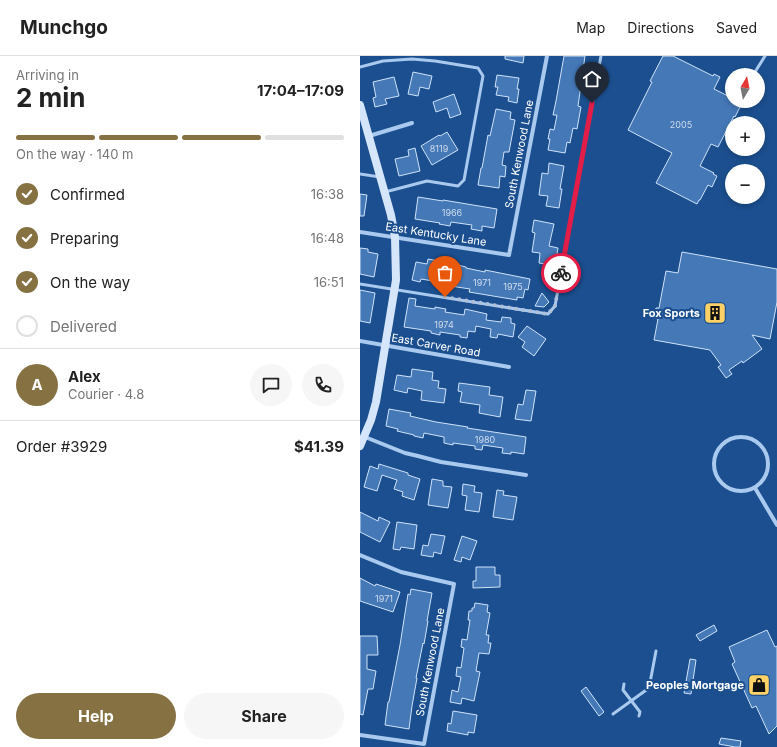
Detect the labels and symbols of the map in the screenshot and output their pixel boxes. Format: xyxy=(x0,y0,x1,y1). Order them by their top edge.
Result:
pin xyxy=(575,62,609,103)
north arrow xyxy=(725,68,765,108)
street label: South Kenwood Lane xyxy=(502,98,536,210)
house number: 2005 xyxy=(670,119,692,130)
house number: 8119 xyxy=(430,143,449,154)
house number: 1966 xyxy=(442,207,463,218)
street label: East Kentucky Lane xyxy=(384,219,488,249)
courier xyxy=(541,253,581,293)
pin xyxy=(428,256,462,297)
house number: 1971 xyxy=(473,277,491,288)
house number: 1975 xyxy=(503,281,523,292)
building icon: Fox Sports xyxy=(702,300,728,326)
place label: Fox Sports xyxy=(643,306,700,320)
house number: 1974 xyxy=(434,319,454,330)
street label: East Carver Road xyxy=(390,330,482,360)
house number: 1980 xyxy=(475,434,496,445)
house number: 1971 xyxy=(375,593,393,604)
street label: South Kenwood Lane xyxy=(413,606,447,718)
shop icon: Peoples Mortgage xyxy=(746,672,772,698)
place label: Peoples Mortgage xyxy=(646,678,744,692)

